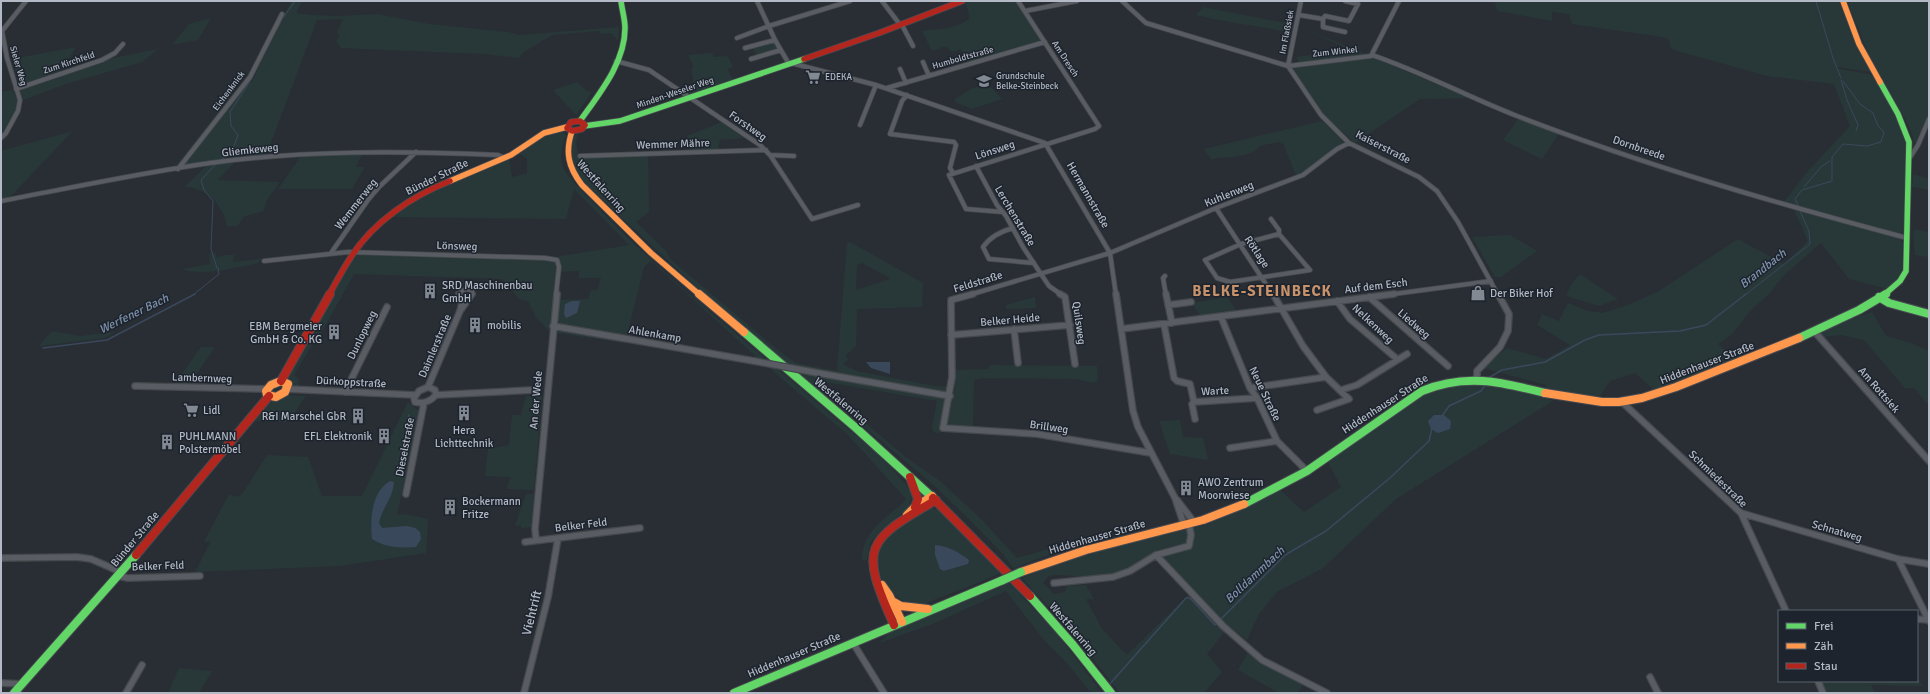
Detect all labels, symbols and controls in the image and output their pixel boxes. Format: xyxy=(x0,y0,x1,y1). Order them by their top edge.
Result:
street label: Im Flaßsiek xyxy=(1277,9,1297,55)
street label: Am Dresch xyxy=(1049,39,1081,79)
street label: Humboldtstraße xyxy=(931,44,995,72)
street label: Zum Winkel xyxy=(1312,44,1358,60)
street label: Sieler Weg xyxy=(7,45,29,87)
street label: Zum Kirchfeld xyxy=(42,49,96,77)
supermarket icon: EDEKA xyxy=(804,68,822,86)
street label: Eichenknick xyxy=(211,69,248,113)
place label: Grundschule Belke-Steinbeck xyxy=(996,71,1059,92)
place label: EDEKA xyxy=(825,72,852,83)
school or university icon: Grundschule Belke-Steinbeck xyxy=(975,72,993,90)
street label: Minden-Weseler Weg xyxy=(635,75,715,111)
street label: Forstweg xyxy=(727,108,770,144)
street label: Kaiserstraße xyxy=(1353,128,1413,166)
street label: Dornbreede xyxy=(1611,133,1667,163)
street label: Wemmer Mähre xyxy=(636,136,710,152)
street label: Lönsweg xyxy=(973,137,1017,163)
street label: Gliemkeweg xyxy=(221,141,279,159)
street label: Bünder Straße xyxy=(403,156,471,198)
street label: Westfalenring xyxy=(574,157,628,215)
street label: Hermannstraße xyxy=(1064,160,1112,230)
street label: Wemmerweg xyxy=(332,176,380,232)
street label: Kuhlenweg xyxy=(1202,178,1256,210)
street label: Lerchenstraße xyxy=(992,183,1038,249)
street label: Rötlage xyxy=(1242,233,1272,271)
street label: Lönsweg xyxy=(436,239,478,253)
water label: Brandbach xyxy=(1737,246,1790,292)
street label: Feldstraße xyxy=(952,268,1004,296)
street label: Auf dem Esch xyxy=(1344,276,1408,296)
place label: SRD Maschinenbau GmbH xyxy=(442,279,533,305)
building icon: SRD Maschinenbau GmbH xyxy=(421,282,439,300)
district label: BELKE-STEINBECK xyxy=(1192,282,1332,300)
shop icon: Der Biker Hof xyxy=(1469,284,1487,302)
place label: Der Biker Hof xyxy=(1490,287,1554,300)
water label: Werfener Bach xyxy=(97,291,172,337)
street label: Quilsweg xyxy=(1070,301,1088,346)
street label: Nelkenweg xyxy=(1350,302,1397,347)
street label: Liedweg xyxy=(1395,306,1433,342)
street label: Dunlopweg xyxy=(345,308,380,362)
street label: Belker Heide xyxy=(980,311,1040,329)
street label: Daimlerstraße xyxy=(416,312,454,380)
building icon: mobilis xyxy=(466,316,484,334)
place label: mobilis xyxy=(487,319,521,332)
place label: EBM Bergmeier GmbH & Co. KG xyxy=(249,320,322,346)
building icon: EBM Bergmeier GmbH & Co. KG xyxy=(325,323,343,341)
street label: Ahlenkamp xyxy=(628,323,682,345)
street label: Hiddenhauser Straße xyxy=(1658,339,1756,387)
street label: Am Rottsiek xyxy=(1856,364,1903,416)
street label: Neue Straße xyxy=(1246,365,1284,423)
street label: Lambernweg xyxy=(172,370,233,386)
street label: An der Wede xyxy=(527,370,545,430)
street label: Hiddenhauser Straße xyxy=(1340,371,1430,437)
street label: Dürkoppstraße xyxy=(315,374,387,390)
street label: Westfalenring xyxy=(811,375,871,427)
street label: Warte xyxy=(1201,384,1229,398)
supermarket icon: Lidl xyxy=(182,401,200,419)
place label: Lidl xyxy=(203,404,221,417)
building icon: Hera Lichttechnik xyxy=(455,404,473,422)
building icon: R&I Marschel GbR xyxy=(349,407,367,425)
place label: R&I Marschel GbR xyxy=(262,410,346,423)
street label: Dieselstraße xyxy=(393,416,417,478)
street label: Brillweg xyxy=(1029,418,1069,436)
place label: Hera Lichttechnik xyxy=(435,424,494,450)
building icon: EFL Elektronik xyxy=(375,427,393,445)
place label: PUHLMANN Polstermöbel xyxy=(179,430,241,456)
place label: EFL Elektronik xyxy=(304,430,372,443)
building icon: PUHLMANN Polstermöbel xyxy=(158,433,176,451)
street label: Schmiedestraße xyxy=(1686,448,1750,510)
place label: AWO Zentrum Moorwiese xyxy=(1198,476,1264,502)
building icon: AWO Zentrum Moorwiese xyxy=(1177,479,1195,497)
place label: Bockermann Fritze xyxy=(462,495,521,521)
building icon: Bockermann Fritze xyxy=(441,498,459,516)
street label: Bünder Straße xyxy=(108,509,162,569)
street label: Belker Feld xyxy=(554,515,608,535)
street label: Hiddenhauser Straße xyxy=(1047,517,1147,557)
street label: Schnatweg xyxy=(1810,518,1864,544)
water label: Bolldammbach xyxy=(1222,543,1288,607)
street label: Belker Feld xyxy=(131,559,185,573)
street label: Viehtrift xyxy=(519,588,545,637)
street label: Westfalenring xyxy=(1046,600,1100,658)
legend xyxy=(1778,610,1918,682)
text: Frei xyxy=(1814,619,1833,634)
street label: Hiddenhauser Straße xyxy=(745,630,843,680)
text: Zäh xyxy=(1814,639,1833,654)
text: Stau xyxy=(1814,659,1838,674)

